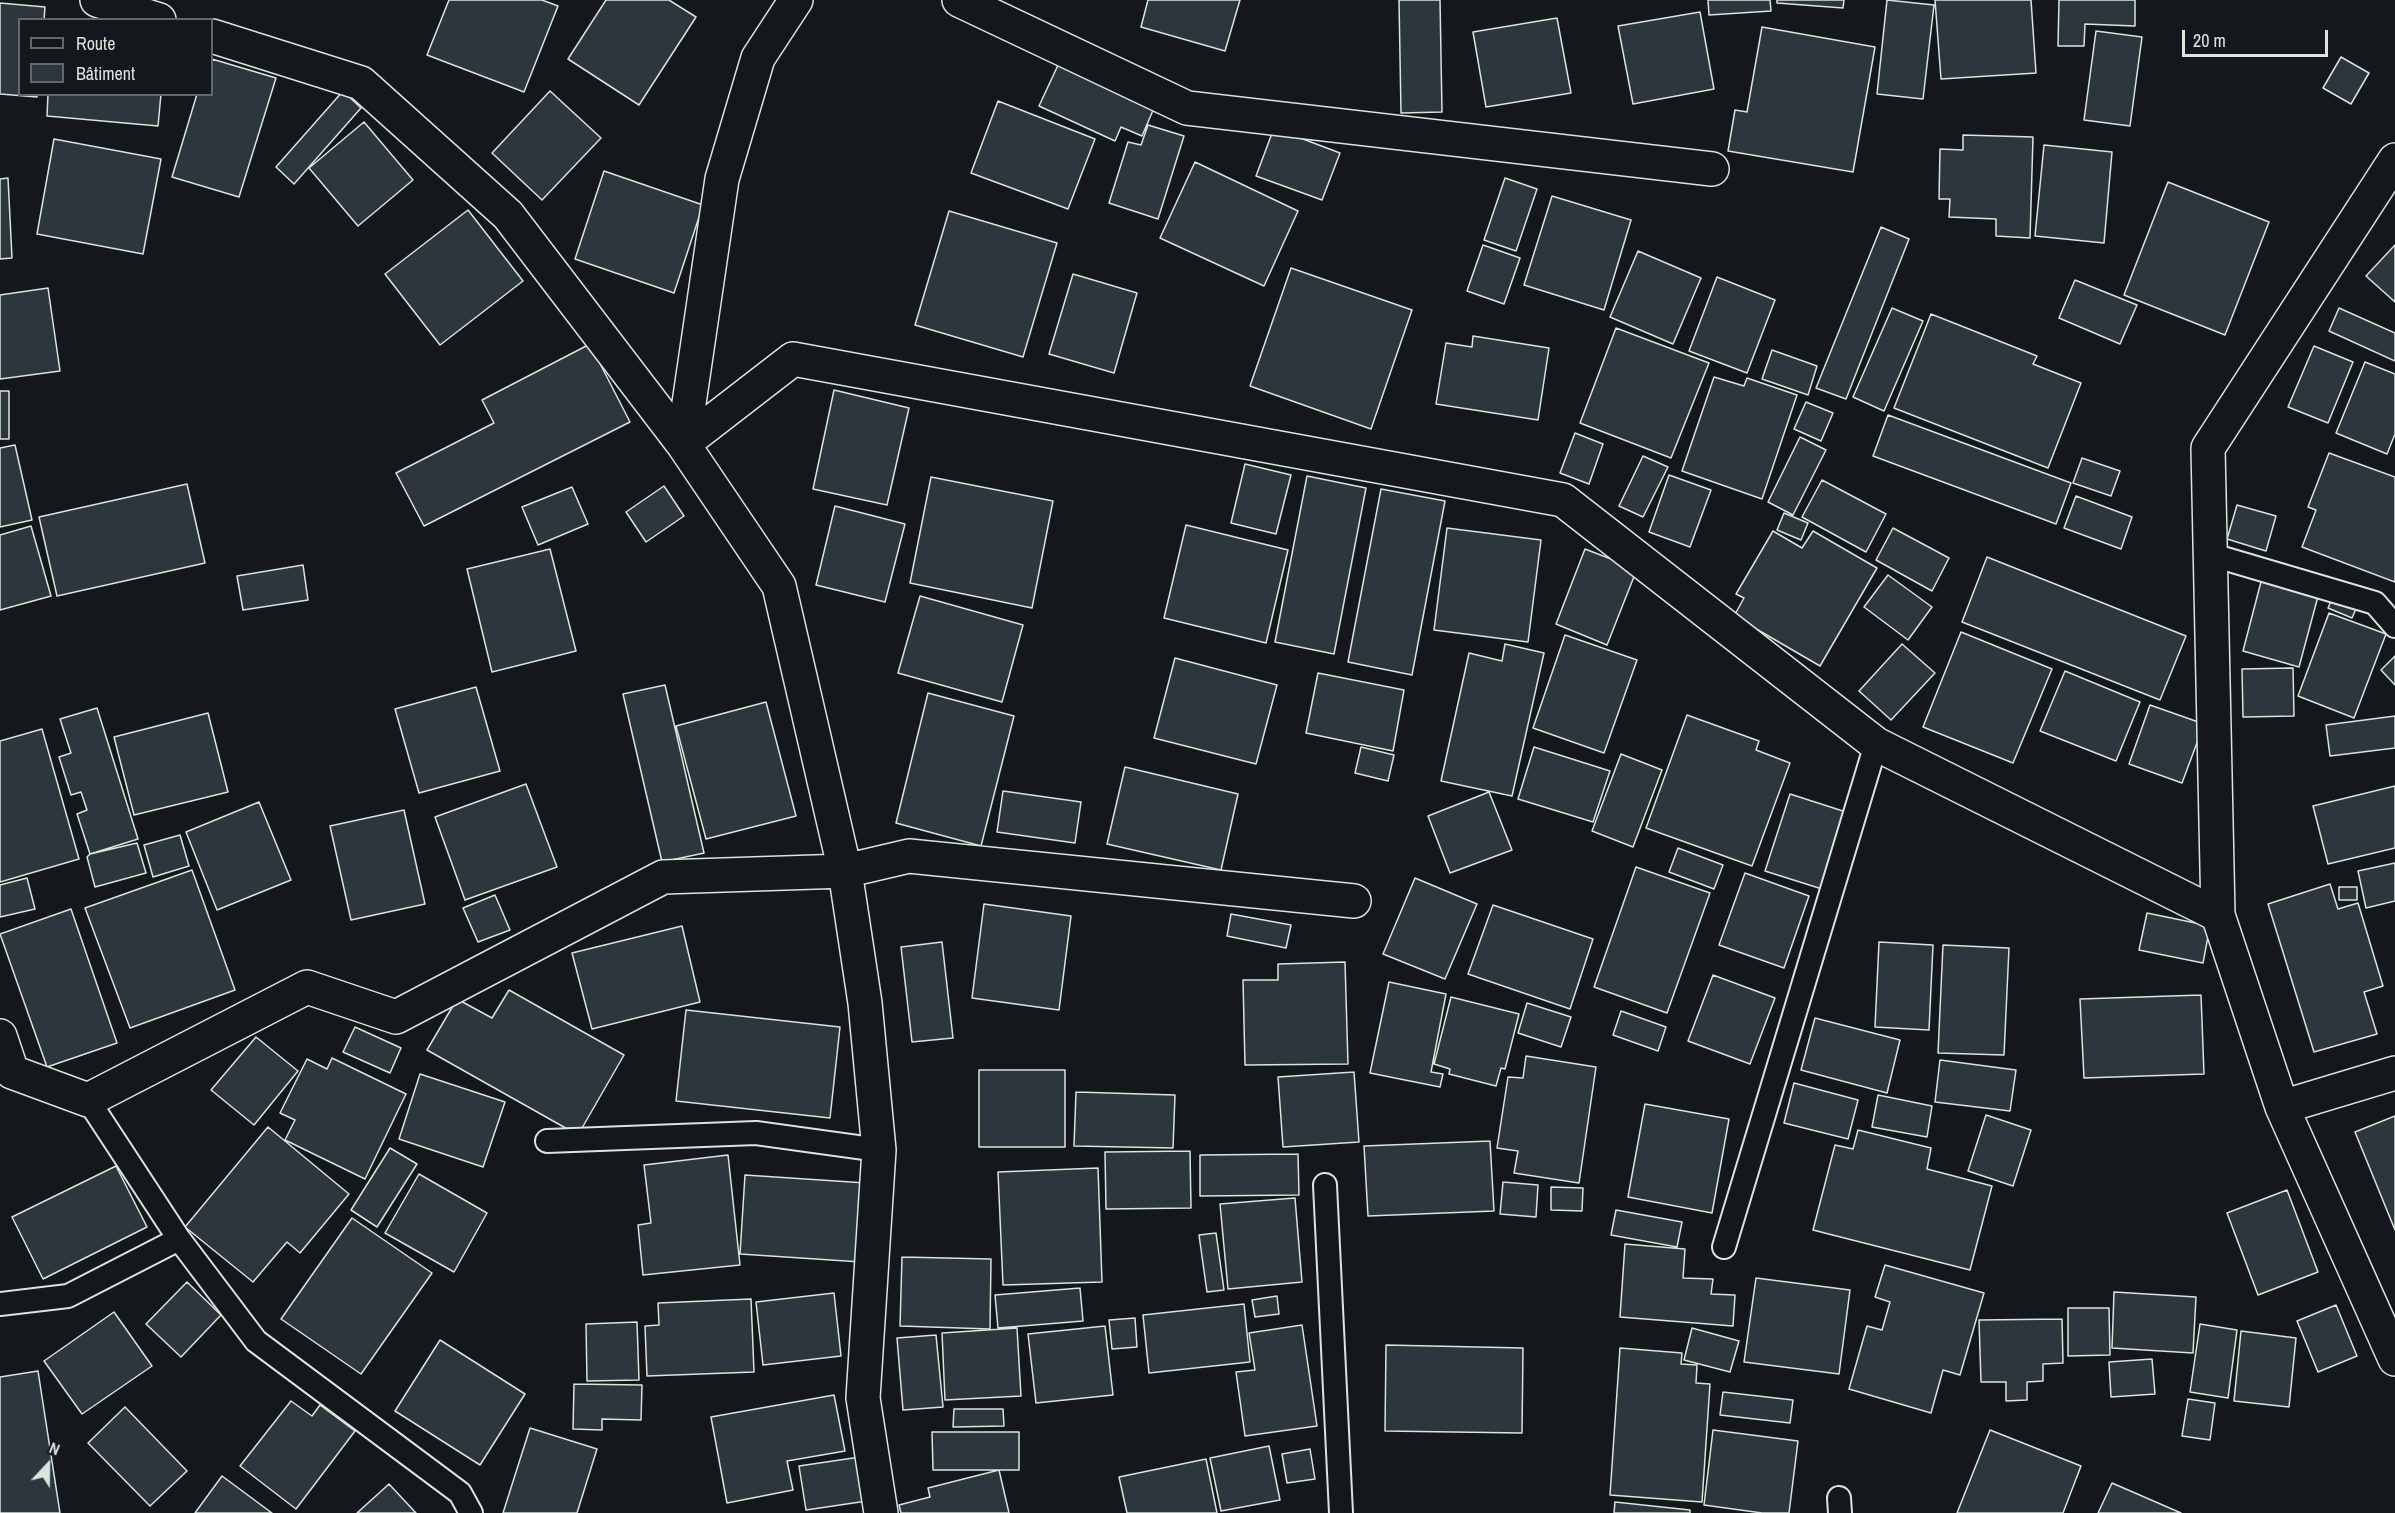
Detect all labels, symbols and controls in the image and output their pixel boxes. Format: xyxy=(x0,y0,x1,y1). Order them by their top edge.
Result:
legend xyxy=(18,18,213,96)
scale bar xyxy=(2185,18,2330,56)
text: 20 m xyxy=(2193,28,2226,53)
text: Route xyxy=(76,31,115,56)
text: Bâtiment xyxy=(76,61,135,86)
north arrow xyxy=(18,1435,78,1495)
text: N xyxy=(46,1436,63,1460)

